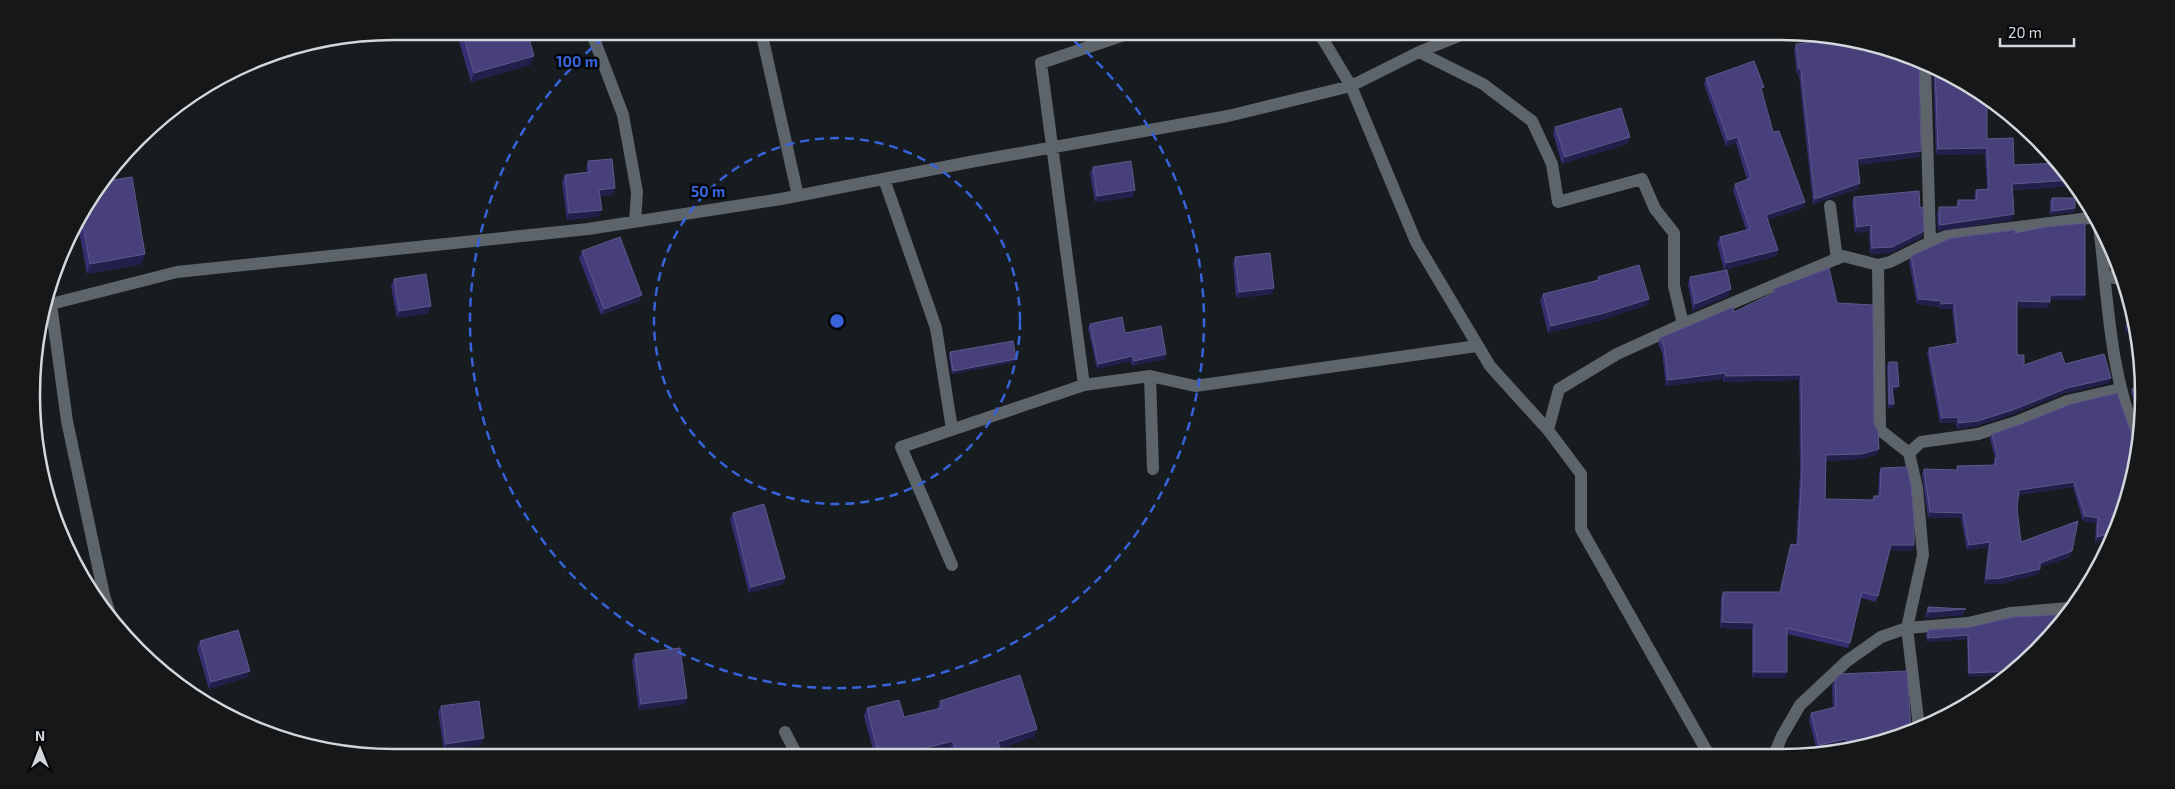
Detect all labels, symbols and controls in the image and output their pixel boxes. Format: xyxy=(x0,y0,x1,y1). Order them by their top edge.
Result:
scale bar xyxy=(2000,15,2074,47)
text: 20 m xyxy=(2008,23,2042,41)
text: 100 m xyxy=(556,52,598,70)
text: 50 m xyxy=(691,182,725,200)
centre of rings xyxy=(828,312,846,330)
north arrow xyxy=(15,724,65,774)
text: N xyxy=(35,727,45,744)

